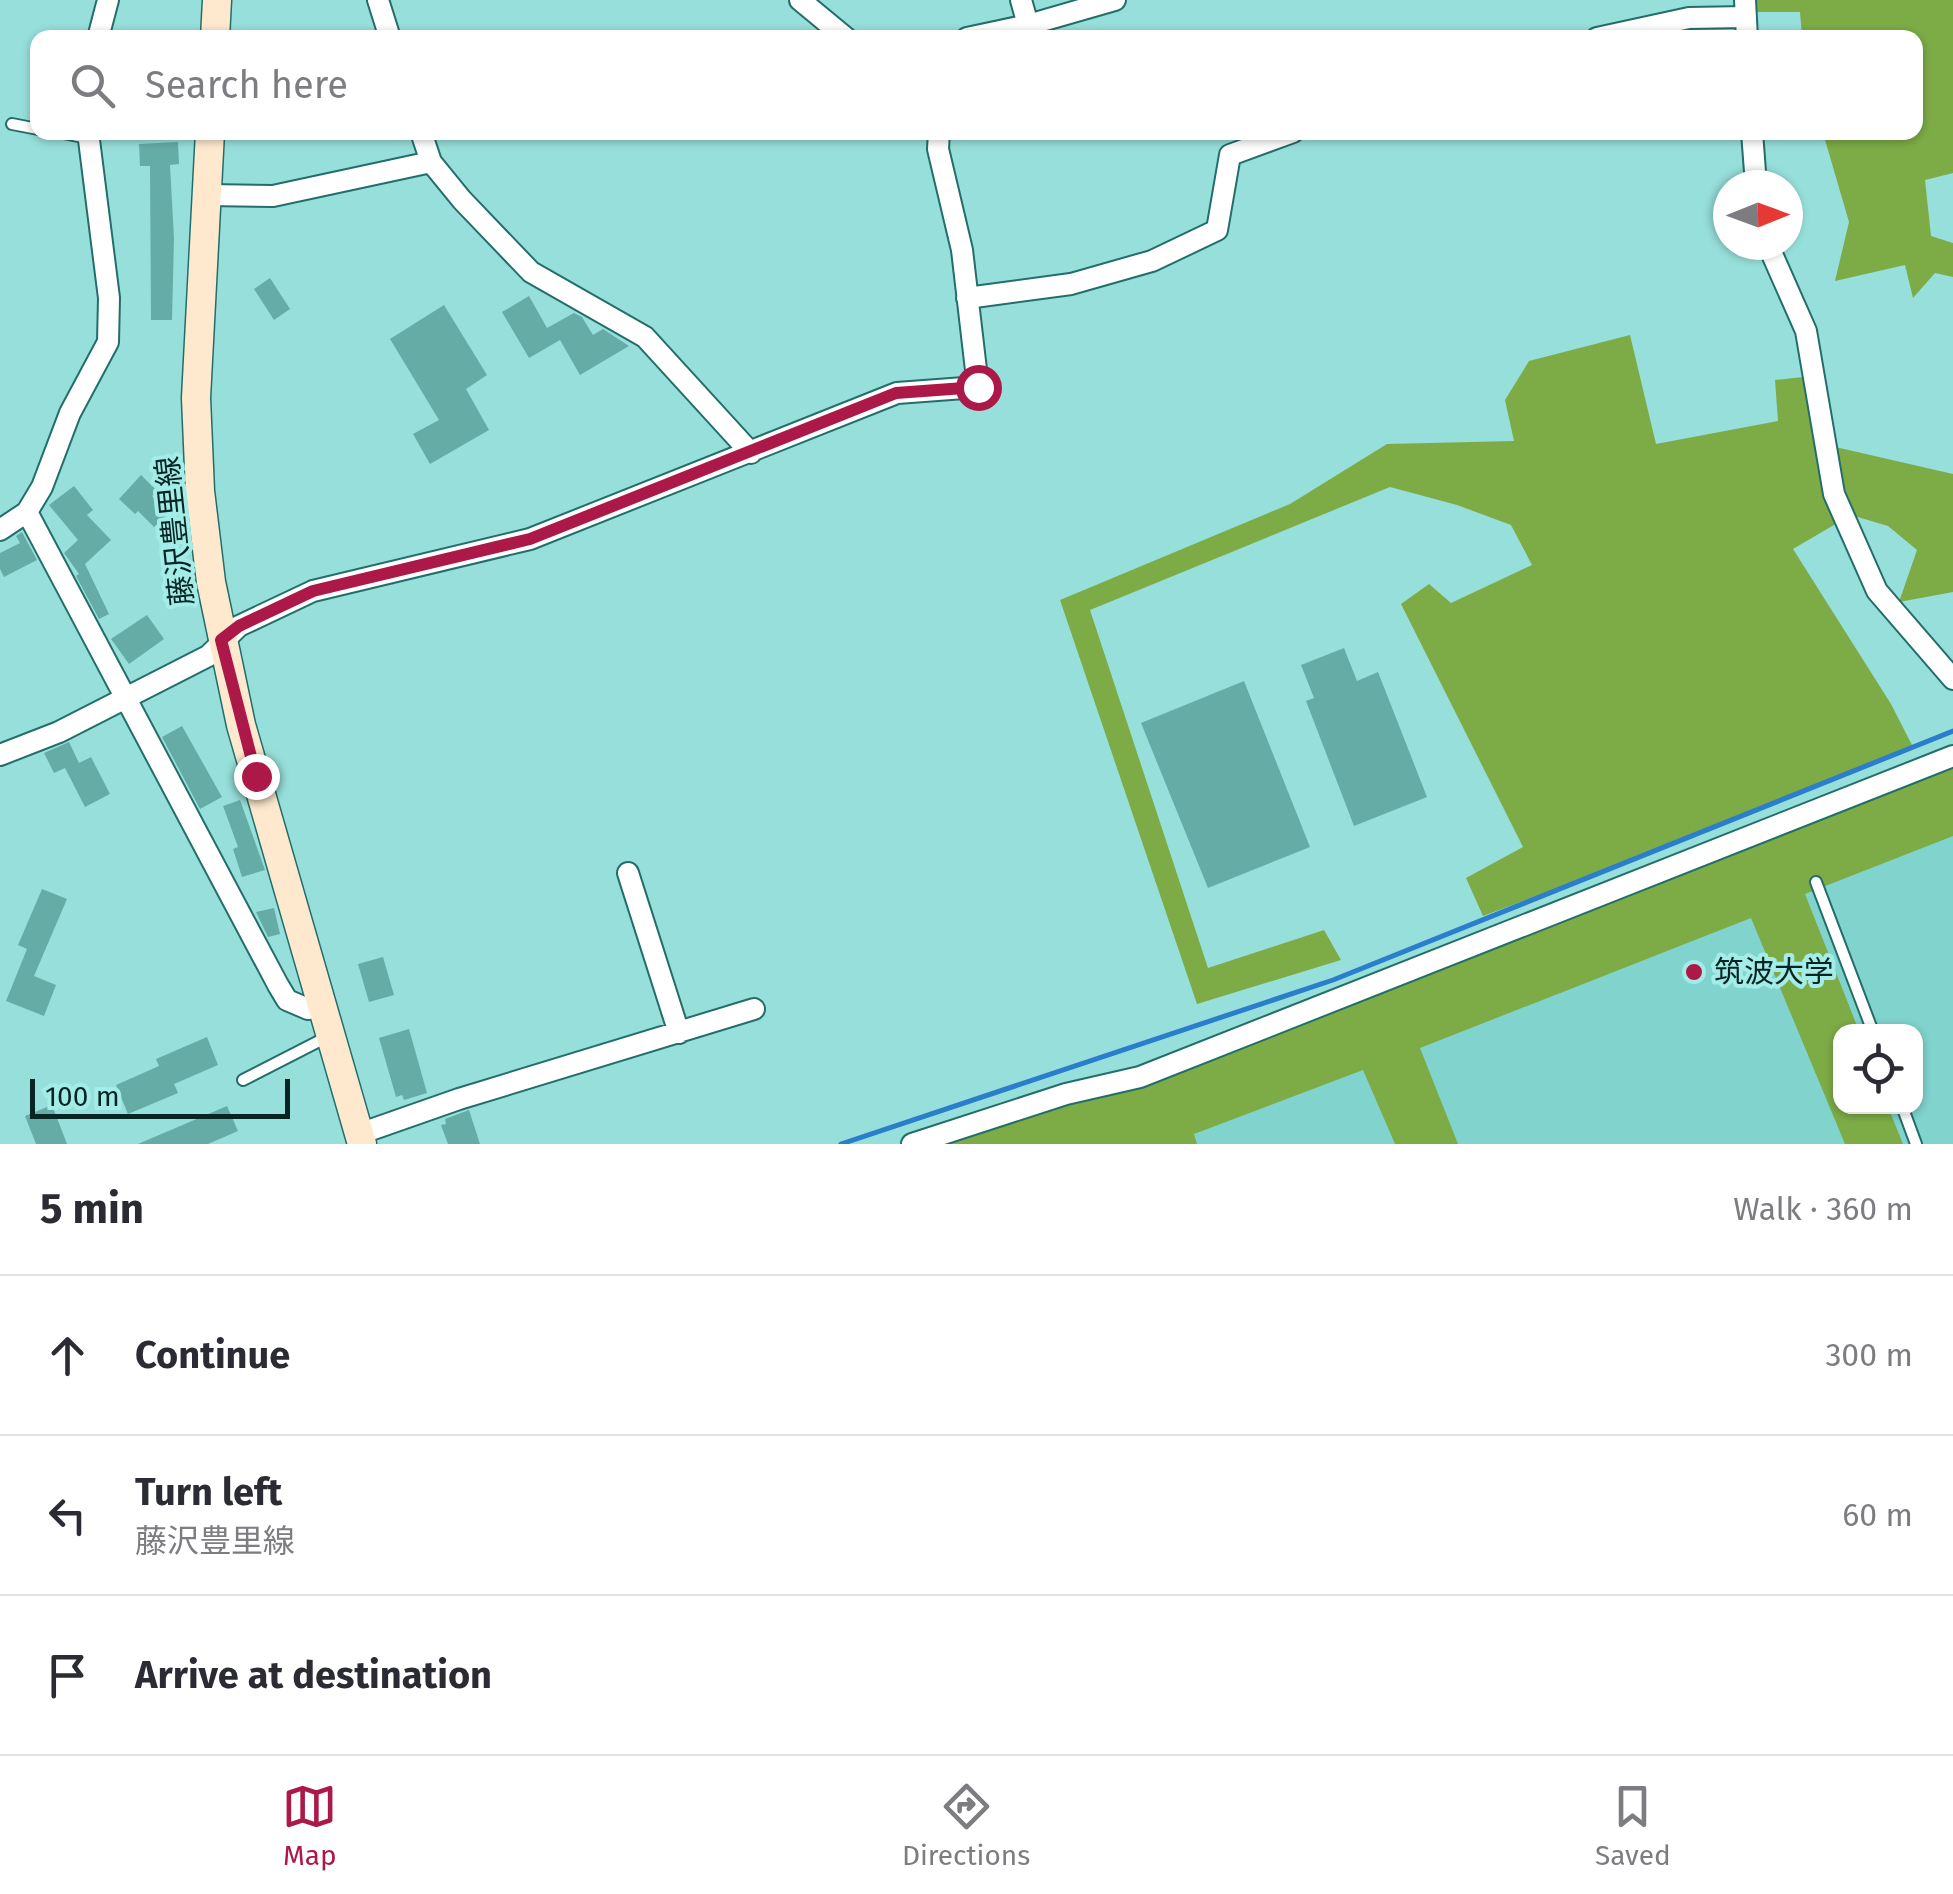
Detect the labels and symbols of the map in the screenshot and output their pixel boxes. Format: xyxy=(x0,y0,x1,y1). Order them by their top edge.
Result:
north arrow xyxy=(1713,170,1803,260)
route start xyxy=(956,365,1002,411)
street label: 藤沢豊里線 xyxy=(149,455,201,607)
route end xyxy=(234,754,280,800)
place label: 筑波大学 xyxy=(1714,954,1834,990)
marker: 筑波大学 xyxy=(1683,961,1705,983)
scale bar xyxy=(30,1074,290,1118)

